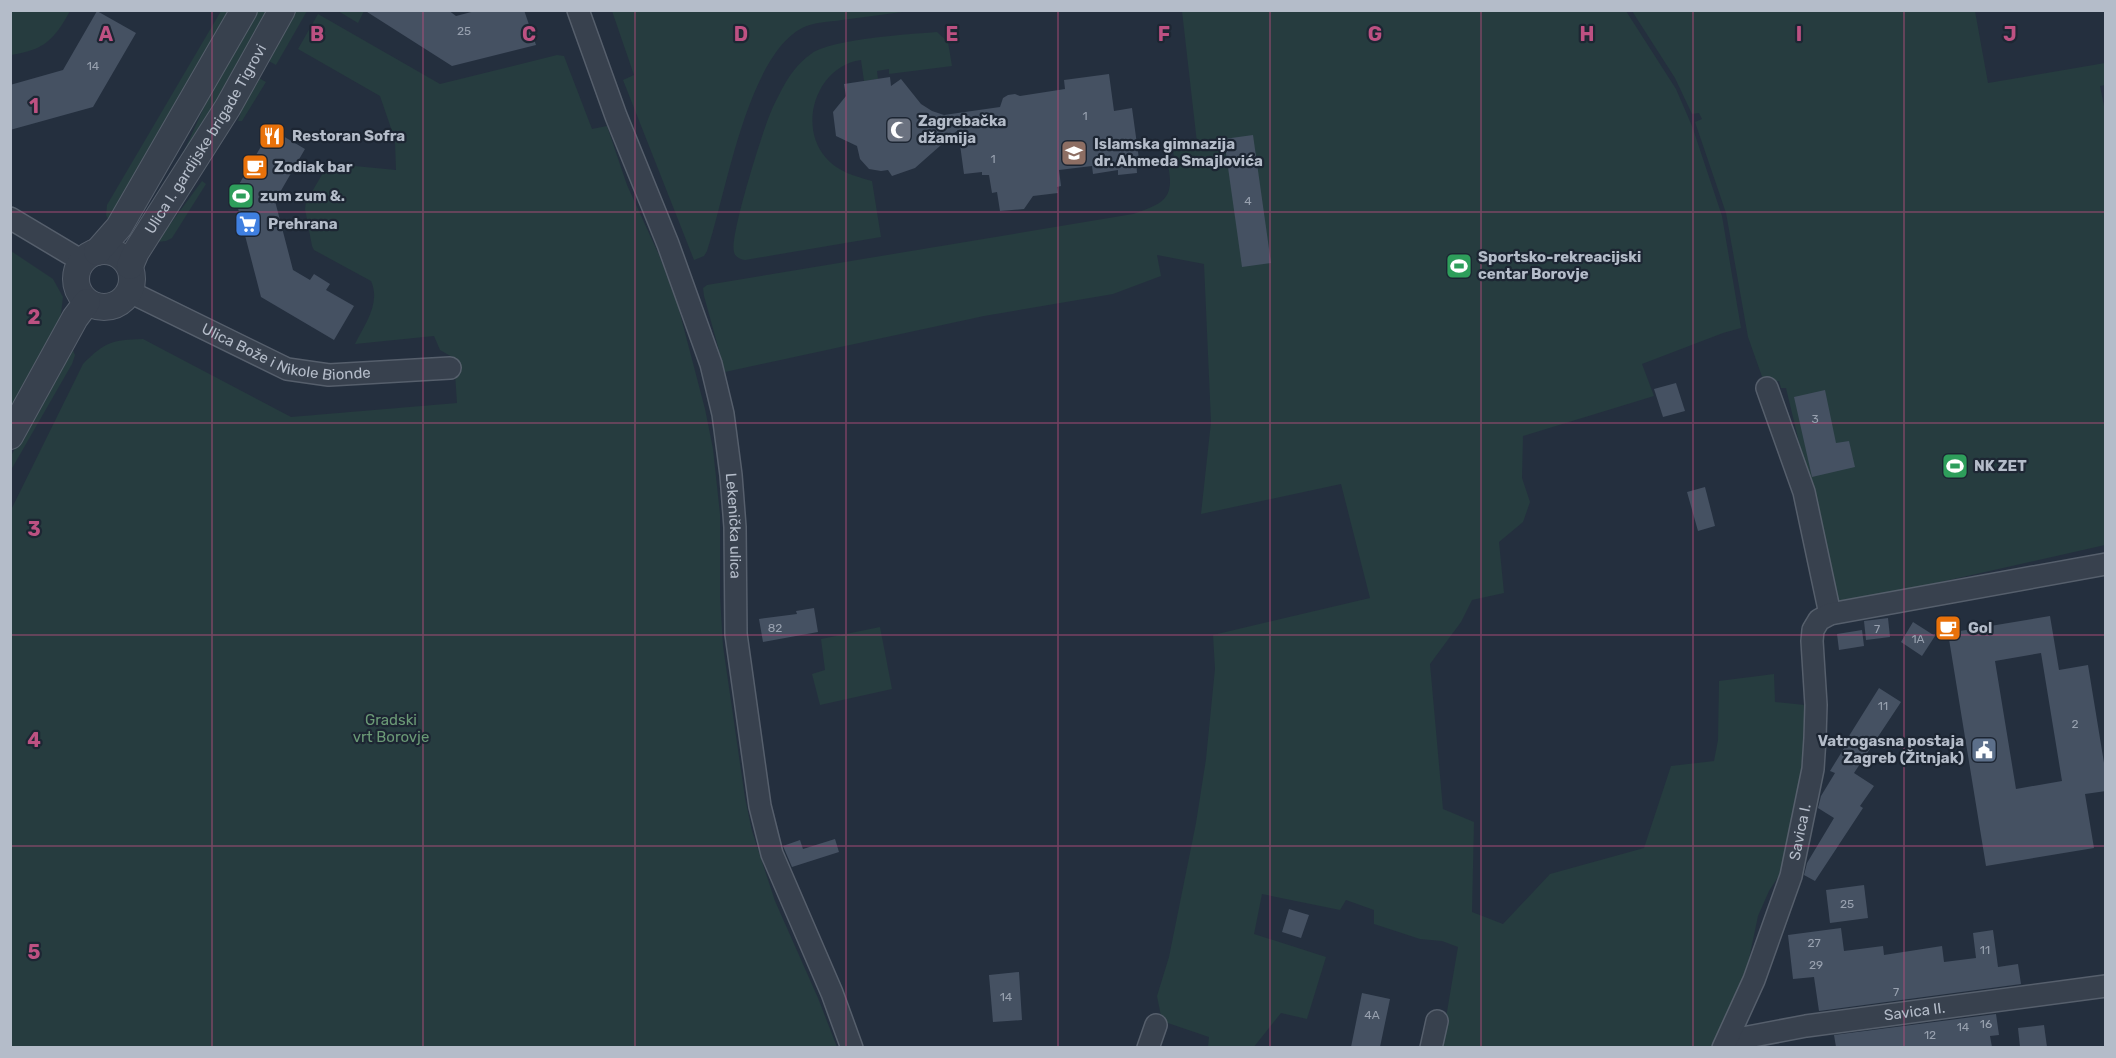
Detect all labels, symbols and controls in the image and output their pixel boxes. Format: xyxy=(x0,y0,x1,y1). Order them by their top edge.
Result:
text: A xyxy=(99,22,114,46)
text: B xyxy=(310,22,324,46)
text: C xyxy=(522,22,536,46)
text: D xyxy=(734,22,748,46)
text: E xyxy=(946,22,958,46)
text: F xyxy=(1158,22,1170,46)
text: G xyxy=(1368,22,1382,46)
text: H xyxy=(1580,22,1594,46)
text: I xyxy=(1796,22,1802,46)
text: J xyxy=(2003,22,2017,46)
house number: 25 xyxy=(457,24,471,38)
street label: Ulica I. gardijske brigade Tigrovi xyxy=(141,41,270,237)
house number: 14 xyxy=(87,59,100,73)
text: 1 xyxy=(29,94,39,118)
house number: 1 xyxy=(1082,109,1088,123)
place label: Zagrebačka džamija xyxy=(918,112,1007,147)
mosque icon: Zagrebačka džamija xyxy=(884,115,914,145)
restaurant icon: Restoran Sofra xyxy=(257,121,287,151)
place label: Restoran Sofra xyxy=(292,127,405,145)
place label: Islamska gimnazija dr. Ahmeda Smajlovića xyxy=(1094,135,1263,170)
school or university icon: Islamska gimnazija dr. Ahmeda Smajlovića xyxy=(1059,138,1089,168)
cafe icon: Zodiak bar xyxy=(240,152,270,182)
house number: 1 xyxy=(990,152,996,166)
place label: Zodiak bar xyxy=(274,158,353,176)
sports icon: zum zum &. xyxy=(226,181,256,211)
place label: zum zum &. xyxy=(260,187,345,205)
house number: 4 xyxy=(1244,194,1252,208)
supermarket icon: Prehrana xyxy=(233,209,263,239)
place label: Prehrana xyxy=(268,215,338,233)
place label: Sportsko-rekreacijski centar Borovje xyxy=(1478,248,1641,283)
sports icon: Sportsko-rekreacijski centar Borovje xyxy=(1444,251,1474,281)
text: 2 xyxy=(28,305,41,329)
street label: Ulica Bože i Nikole Bionde xyxy=(199,320,371,384)
house number: 3 xyxy=(1811,412,1819,426)
sports icon: NK ZET xyxy=(1940,451,1970,481)
place label: NK ZET xyxy=(1974,457,2027,475)
street label: Lekenička ulica xyxy=(722,472,744,579)
text: 3 xyxy=(27,517,41,541)
cafe icon: Gol xyxy=(1933,613,1963,643)
place label: Gol xyxy=(1968,619,1992,637)
house number: 82 xyxy=(768,621,782,635)
house number: 7 xyxy=(1874,622,1880,636)
house number: 1A xyxy=(1911,632,1925,646)
house number: 11 xyxy=(1878,699,1888,713)
park label: Gradski vrt Borovje xyxy=(353,711,429,746)
house number: 2 xyxy=(2071,717,2079,731)
text: 4 xyxy=(27,728,41,752)
place label: Vatrogasna postaja Zagreb (Žitnjak) xyxy=(1818,732,1964,767)
public building icon: Vatrogasna postaja Zagreb (Žitnjak) xyxy=(1969,735,1999,765)
street label: Savica I. xyxy=(1785,802,1815,862)
house number: 25 xyxy=(1840,897,1854,911)
house number: 27 xyxy=(1807,936,1821,950)
text: 5 xyxy=(28,940,41,964)
house number: 11 xyxy=(1980,943,1990,957)
house number: 29 xyxy=(1809,958,1823,972)
house number: 7 xyxy=(1893,985,1899,999)
house number: 14 xyxy=(1000,990,1013,1004)
street label: Savica II. xyxy=(1883,999,1946,1025)
house number: 4A xyxy=(1364,1008,1380,1022)
house number: 16 xyxy=(1980,1017,1992,1031)
house number: 14 xyxy=(1957,1020,1970,1034)
house number: 12 xyxy=(1924,1028,1936,1042)

